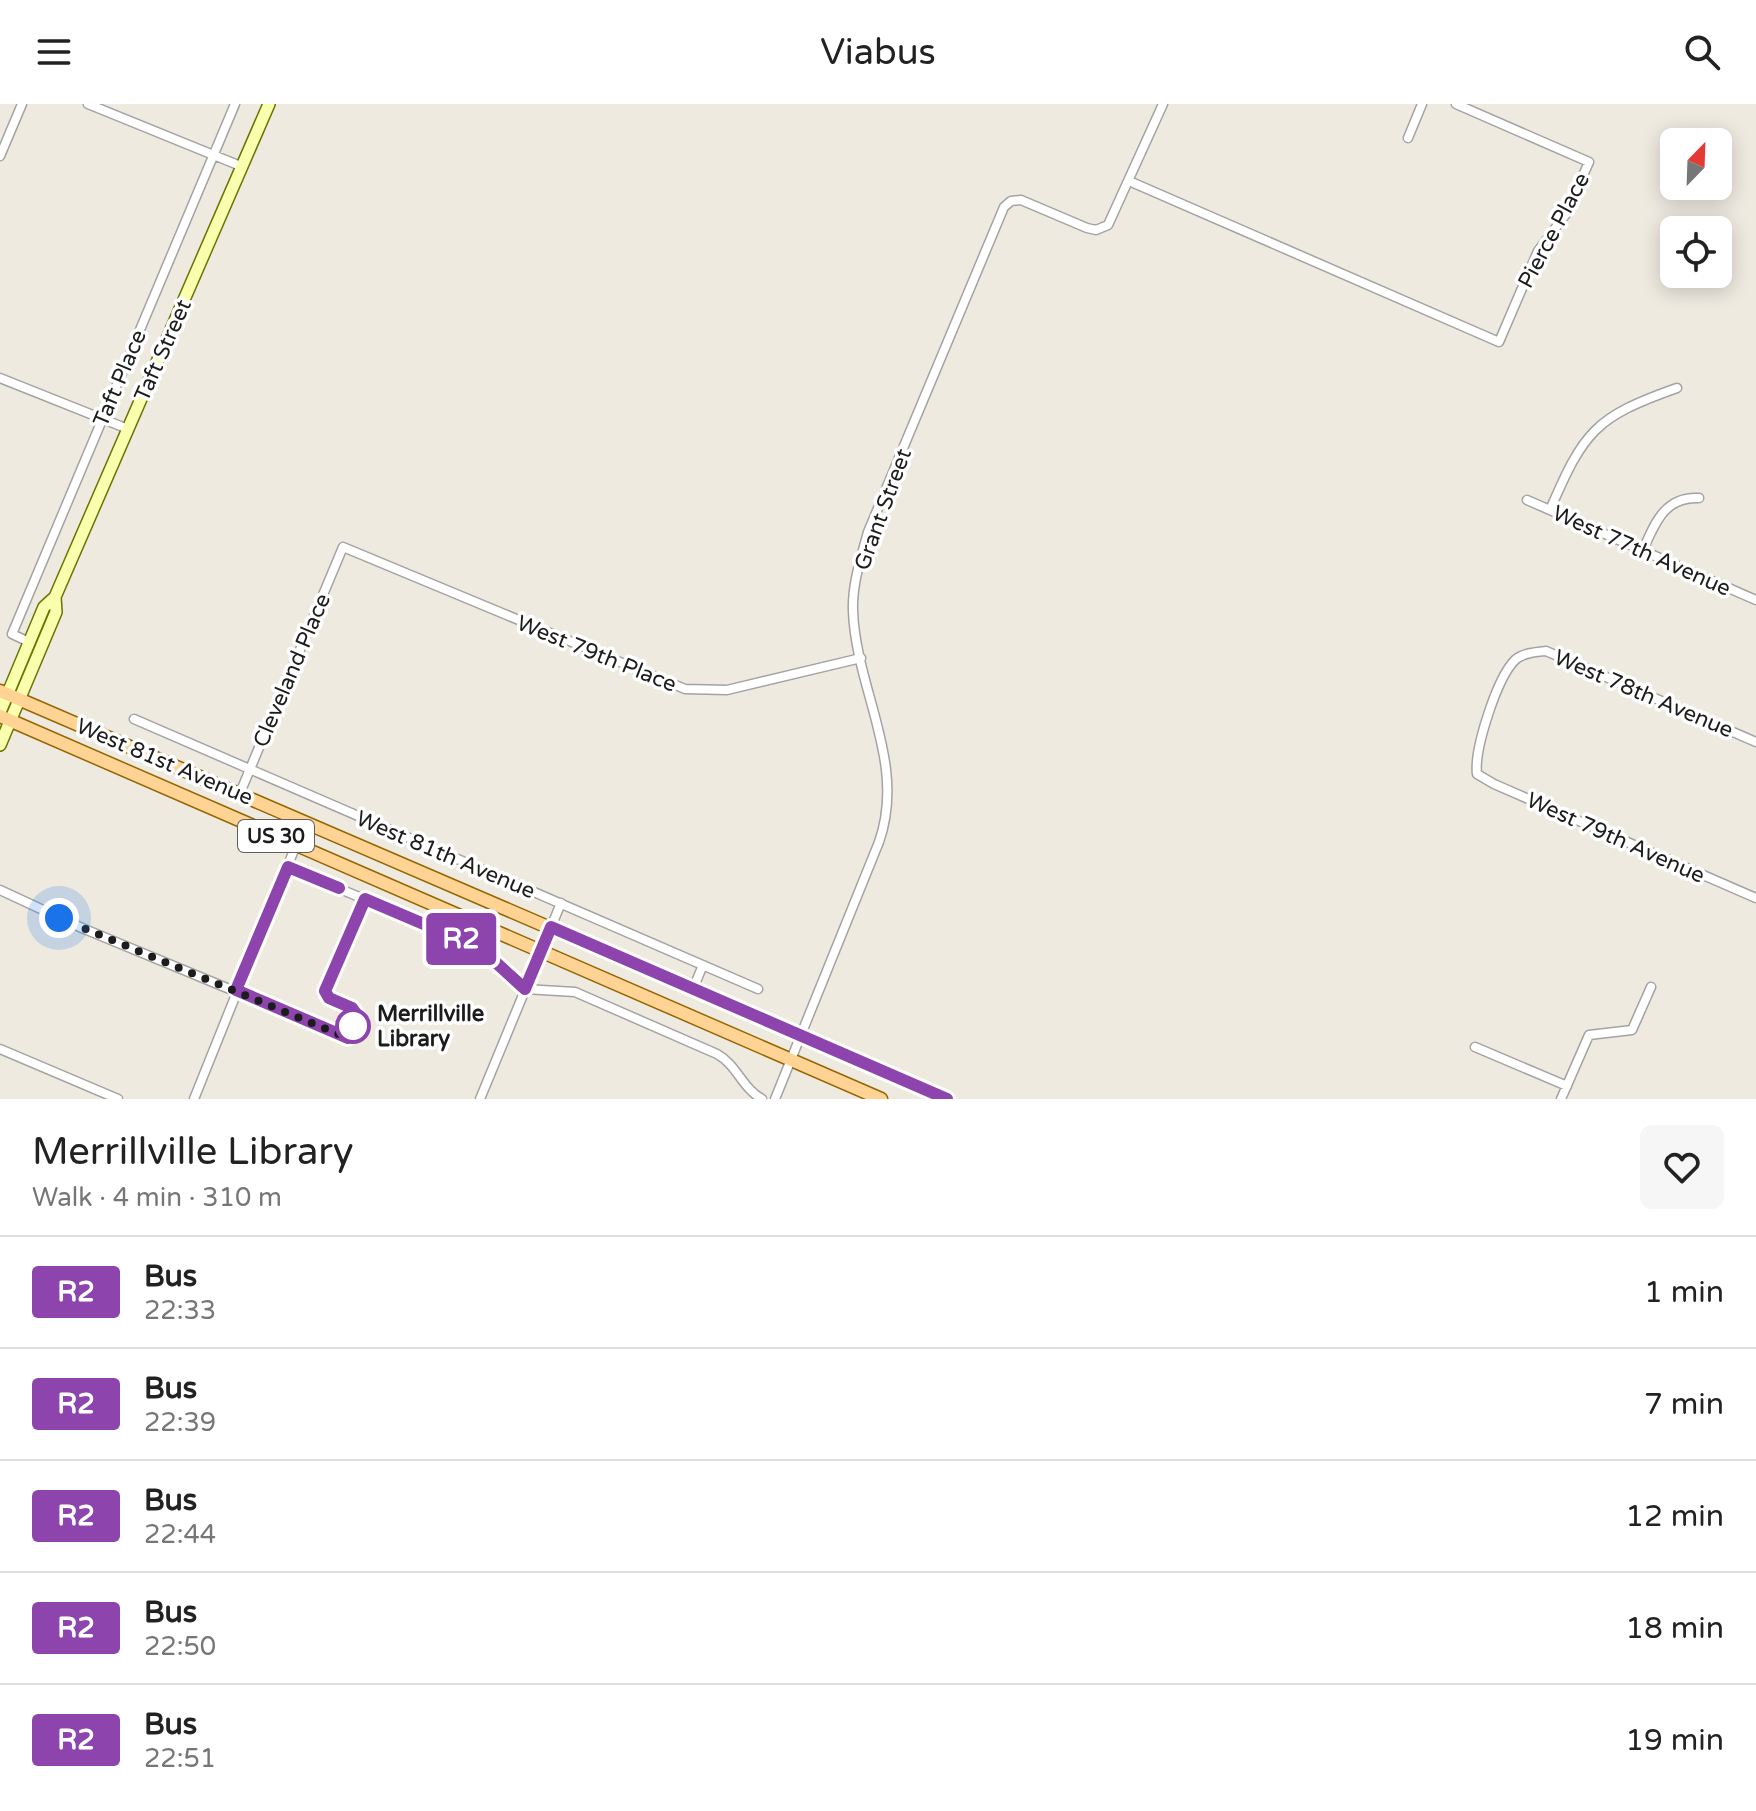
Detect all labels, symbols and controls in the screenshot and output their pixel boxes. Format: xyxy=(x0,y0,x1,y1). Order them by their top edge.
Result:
icon: menu xyxy=(32,30,76,74)
icon: search xyxy=(1680,30,1724,74)
text: Viabus xyxy=(820,31,936,74)
north arrow xyxy=(1660,128,1732,200)
map controls xyxy=(1660,128,1732,288)
street label: Pierce Place xyxy=(1513,168,1595,293)
button: locate xyxy=(1660,216,1732,288)
street label: Taft Street xyxy=(129,295,197,405)
street label: Taft Place xyxy=(88,326,152,431)
street label: Grant Street xyxy=(849,445,917,574)
street label: West 77th Avenue xyxy=(1549,500,1735,602)
street label: Cleveland Place xyxy=(248,590,336,751)
street label: West 79th Place xyxy=(513,610,680,698)
street label: West 78th Avenue xyxy=(1550,644,1737,743)
street label: West 81st Avenue xyxy=(72,713,257,811)
street label: West 79th Avenue xyxy=(1523,787,1709,889)
street label: West 81th Avenue xyxy=(352,805,539,904)
road number: US 30 xyxy=(238,820,314,852)
your location xyxy=(39,898,79,938)
line badge: R2 xyxy=(425,913,497,965)
text: R2 xyxy=(442,922,480,956)
place label: Merrillville Library xyxy=(377,1001,484,1052)
marker: Merrillville Library xyxy=(336,1009,370,1043)
button: heart xyxy=(1640,1125,1724,1209)
text: Merrillville Library xyxy=(32,1129,353,1175)
text: Walk · 4 min · 310 m xyxy=(32,1182,282,1213)
text: Bus xyxy=(144,1258,197,1295)
text: 1 min xyxy=(1644,1274,1724,1311)
text: R2 xyxy=(57,1275,95,1309)
text: 22:33 xyxy=(144,1295,216,1326)
text: Bus xyxy=(144,1370,197,1407)
text: 7 min xyxy=(1644,1386,1724,1423)
text: R2 xyxy=(57,1387,95,1421)
text: 22:39 xyxy=(144,1407,216,1438)
text: Bus xyxy=(144,1482,197,1519)
text: 12 min xyxy=(1625,1498,1724,1535)
text: R2 xyxy=(57,1499,95,1533)
text: 22:44 xyxy=(144,1519,216,1550)
text: Bus xyxy=(144,1594,197,1631)
text: 18 min xyxy=(1625,1610,1724,1647)
text: R2 xyxy=(57,1611,95,1645)
text: 22:50 xyxy=(144,1631,216,1662)
text: Bus xyxy=(144,1706,197,1743)
text: 19 min xyxy=(1625,1722,1724,1759)
text: R2 xyxy=(57,1723,95,1757)
text: 22:51 xyxy=(144,1743,216,1774)

